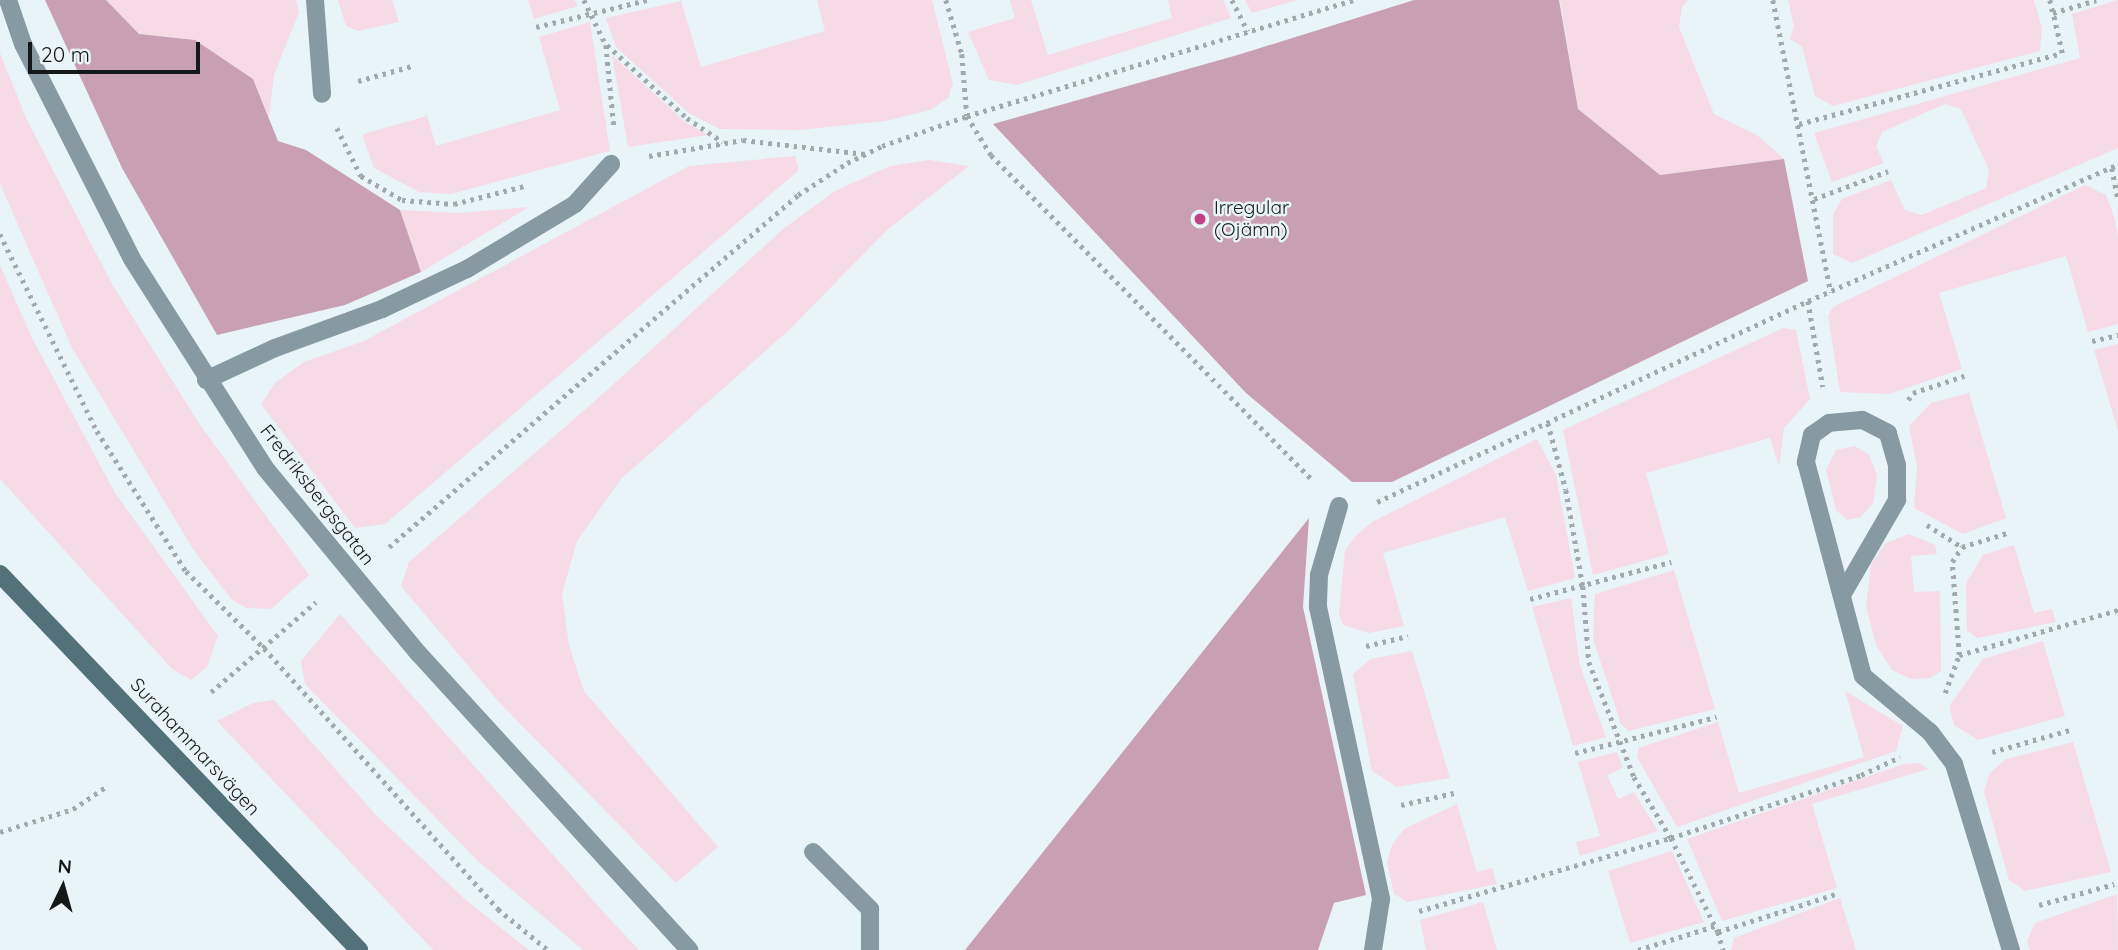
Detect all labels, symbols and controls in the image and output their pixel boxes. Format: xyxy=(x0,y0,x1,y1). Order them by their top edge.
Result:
scale bar xyxy=(32,28,203,72)
text: 20 m xyxy=(41,41,90,67)
place label: Irregular (Ojämn) xyxy=(1214,197,1289,241)
marker: Irregular (Ojämn) xyxy=(1192,211,1208,227)
street label: Fredriksbergsgatan xyxy=(255,420,379,570)
street label: Surahammarsvägen xyxy=(125,674,265,820)
north arrow xyxy=(28,852,98,922)
text: N xyxy=(57,854,73,879)

